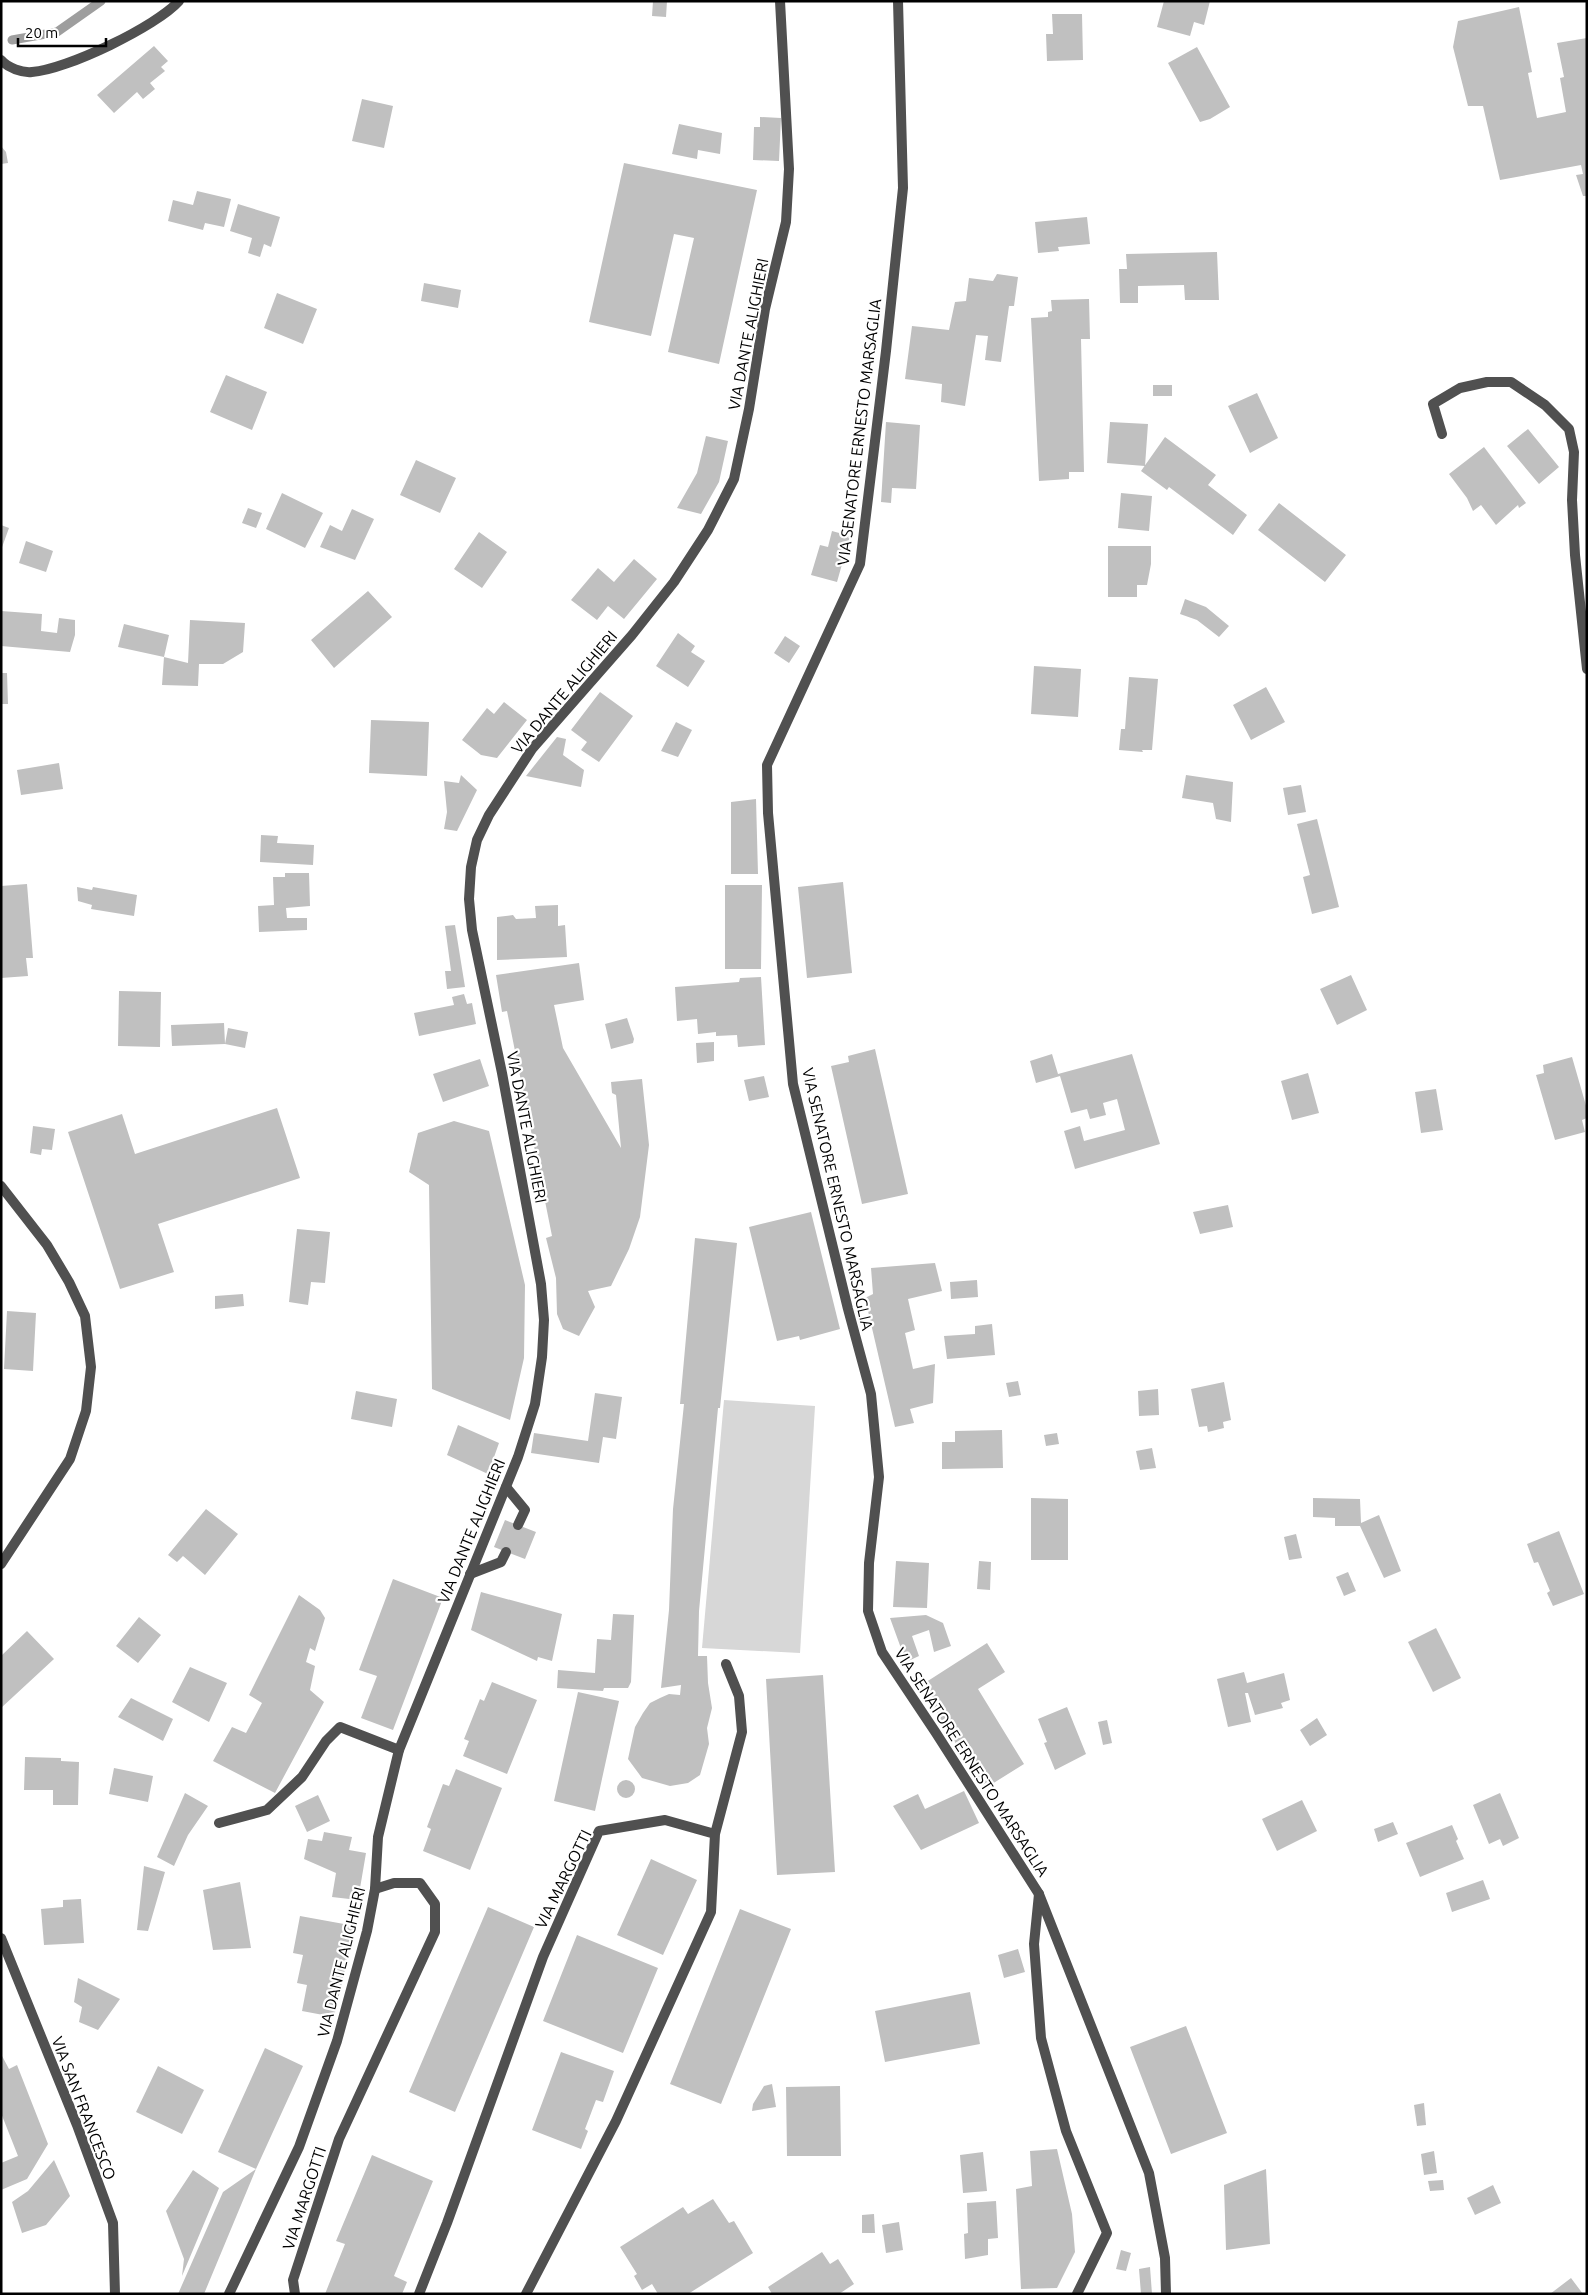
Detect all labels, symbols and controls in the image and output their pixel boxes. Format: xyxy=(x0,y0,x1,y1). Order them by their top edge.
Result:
scale bar xyxy=(18,15,105,47)
text: 20 m xyxy=(25,24,58,41)
street label: VIA DANTE ALIGHIERI xyxy=(724,257,772,411)
street label: VIA SENATORE ERNESTO MARSAGLIA xyxy=(834,297,884,567)
street label: VIA DANTE ALIGHIERI xyxy=(507,627,621,757)
street label: VIA DANTE ALIGHIERI xyxy=(503,1050,551,1204)
street label: VIA SENATORE ERNESTO MARSAGLIA xyxy=(799,1066,877,1333)
street label: VIA DANTE ALIGHIERI xyxy=(434,1456,508,1606)
street label: VIA SENATORE ERNESTO MARSAGLIA xyxy=(891,1644,1053,1880)
street label: VIA MARGOTTI xyxy=(531,1827,595,1931)
street label: VIA DANTE ALIGHIERI xyxy=(314,1885,368,2039)
street label: VIA SAN FRANCESCO xyxy=(48,2034,120,2182)
street label: VIA MARGOTTI xyxy=(279,2144,329,2252)

